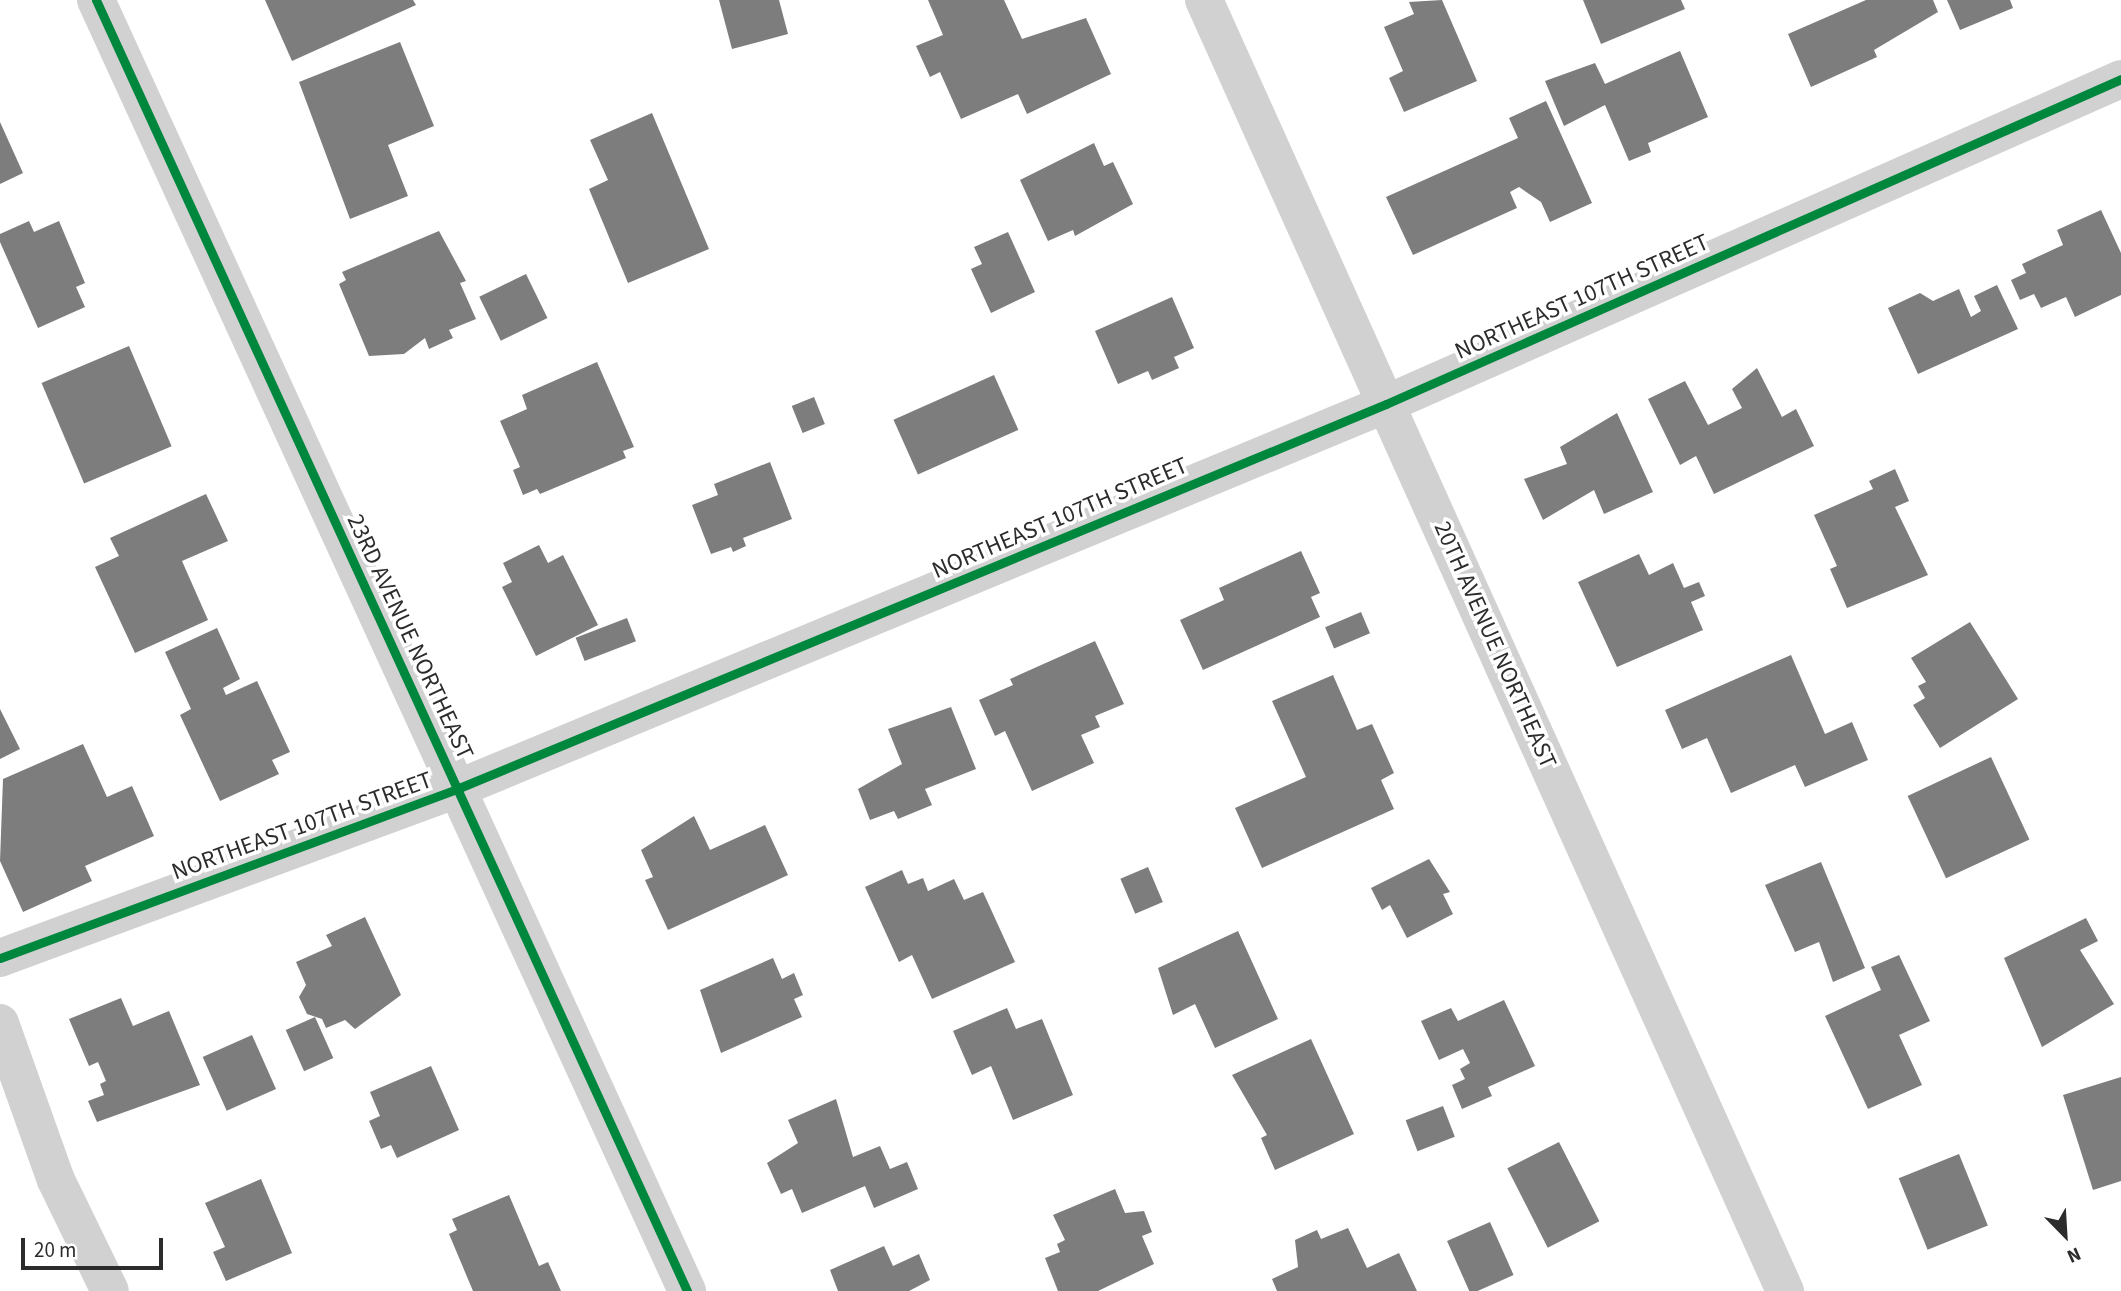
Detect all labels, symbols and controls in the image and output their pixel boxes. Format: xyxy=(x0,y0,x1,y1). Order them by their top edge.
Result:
street label: NORTHEAST 107TH STREET xyxy=(1450,228,1714,366)
street label: NORTHEAST 107TH STREET xyxy=(928,451,1192,585)
street label: 23RD AVENUE NORTHEAST xyxy=(340,510,480,764)
street label: 20TH AVENUE NORTHEAST xyxy=(1427,517,1563,773)
street label: NORTHEAST 107TH STREET xyxy=(168,765,436,887)
north arrow xyxy=(2030,1200,2100,1270)
scale bar xyxy=(24,1224,166,1268)
text: 20 m xyxy=(34,1235,76,1265)
text: N xyxy=(2062,1240,2085,1270)

